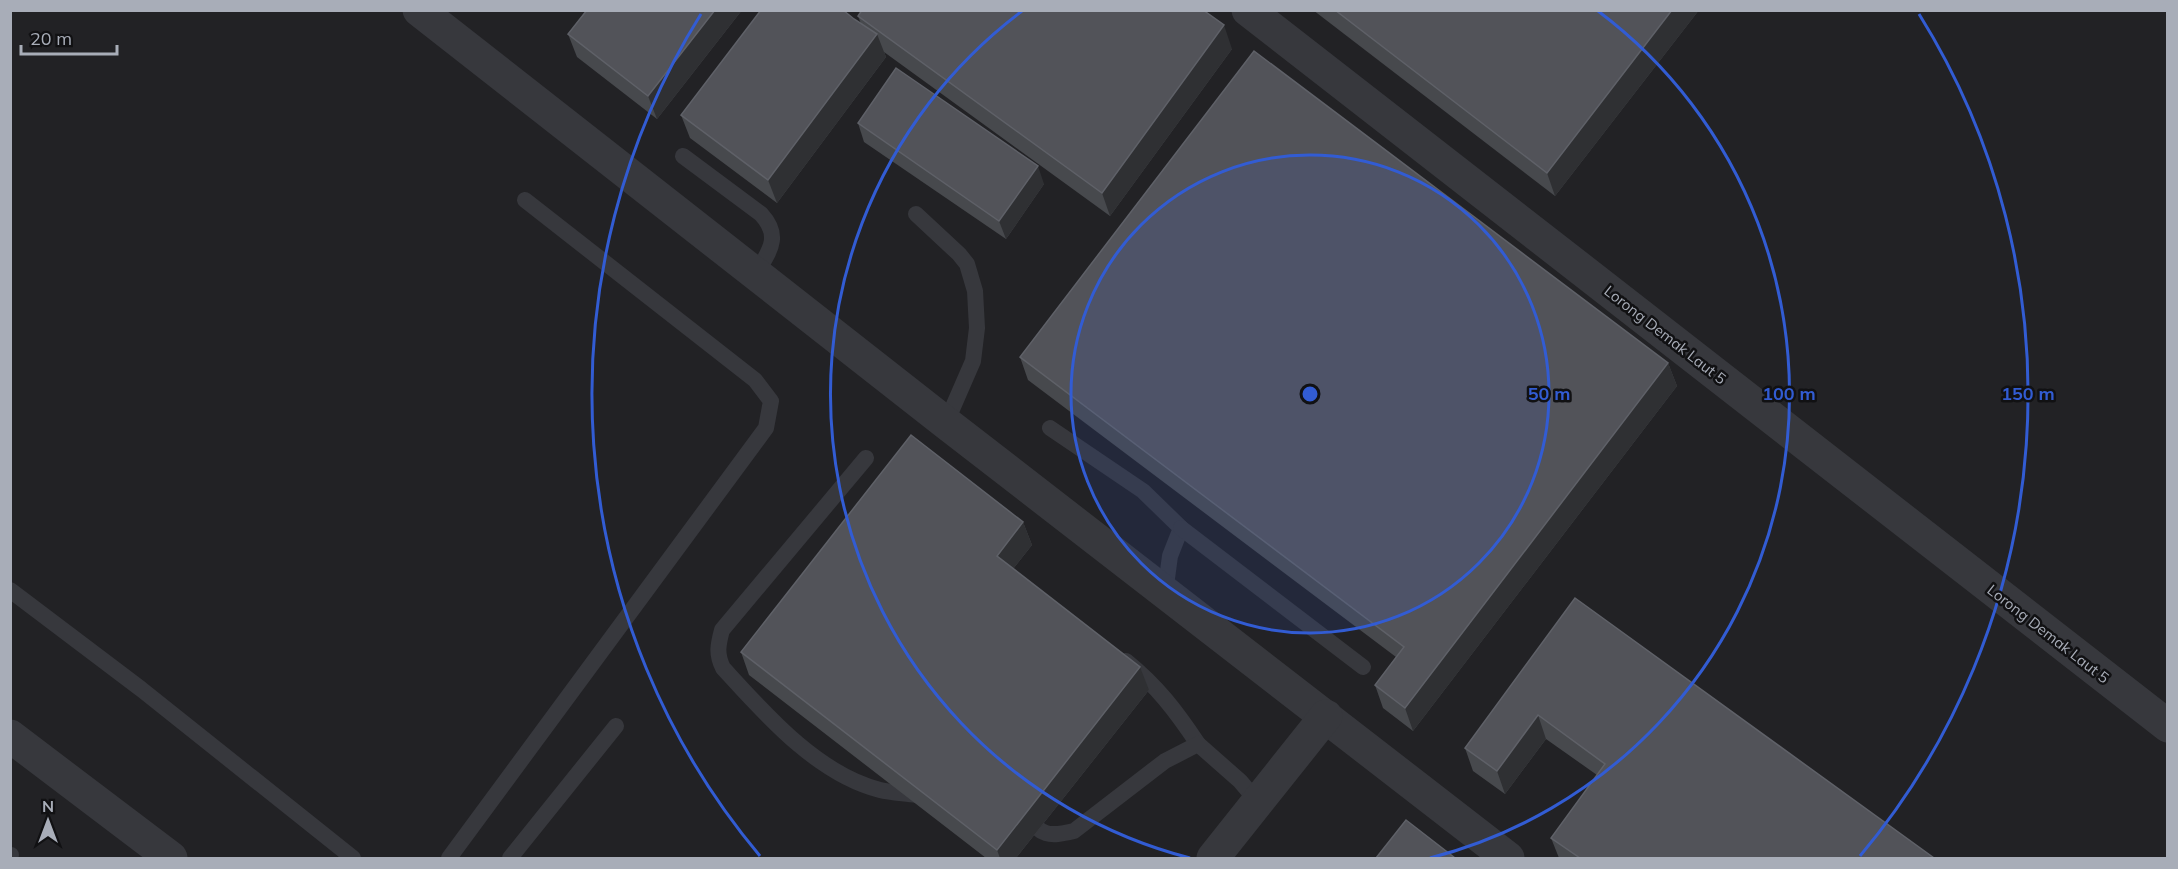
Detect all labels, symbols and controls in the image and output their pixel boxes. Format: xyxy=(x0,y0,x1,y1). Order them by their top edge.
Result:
scale bar xyxy=(21,18,117,56)
text: 20 m xyxy=(30,27,72,50)
street label: Lorong Demak Laut 5 xyxy=(1601,281,1730,388)
text: 50 m xyxy=(1528,382,1570,405)
text: 100 m xyxy=(1762,382,1816,405)
text: 150 m xyxy=(2001,382,2055,405)
centre of rings xyxy=(1300,384,1320,404)
street label: Lorong Demak Laut 5 xyxy=(1984,580,2113,687)
north arrow xyxy=(18,791,78,851)
text: N xyxy=(42,796,54,816)

